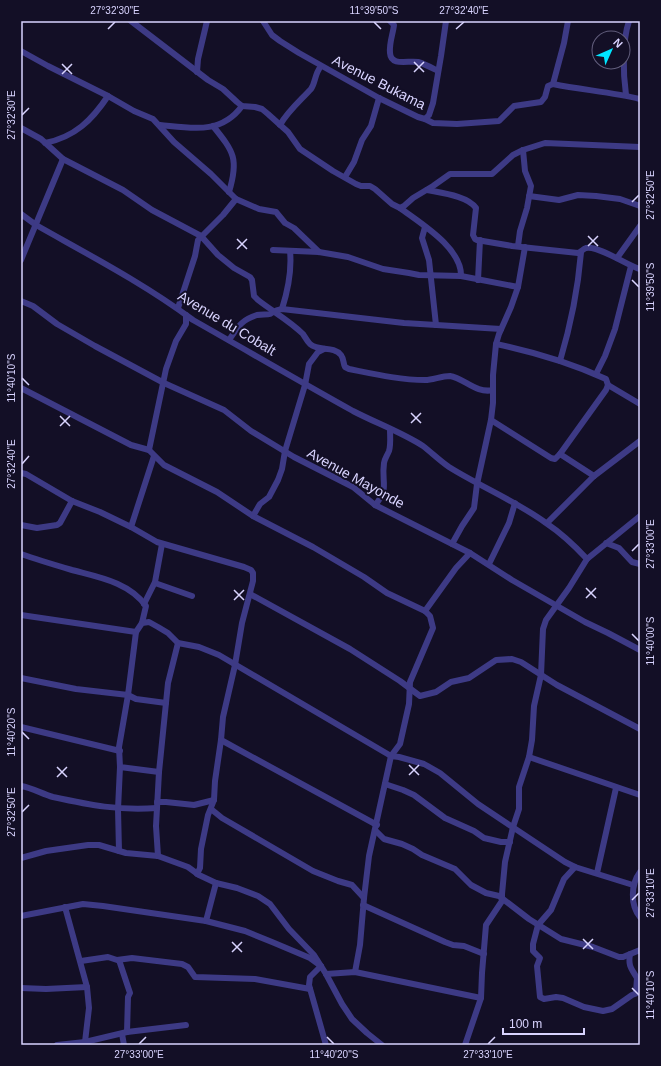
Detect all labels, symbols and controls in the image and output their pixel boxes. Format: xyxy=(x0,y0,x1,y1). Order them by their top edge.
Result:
text: 27°32'30"E xyxy=(90,5,140,16)
text: 11°39'50"S xyxy=(350,5,399,16)
text: 27°32'40"E xyxy=(439,5,489,16)
north arrow xyxy=(591,30,631,70)
text: N xyxy=(611,36,625,50)
street label: Avenue Bukama xyxy=(330,52,428,112)
text: 27°32'30"E xyxy=(6,90,17,140)
text: 27°32'50"E xyxy=(645,170,656,220)
text: 11°39'50"S xyxy=(645,262,656,311)
street label: Avenue du Cobalt xyxy=(175,288,279,359)
text: 11°40'10"S xyxy=(6,353,17,402)
text: 27°32'40"E xyxy=(6,439,17,489)
street label: Avenue Mayonde xyxy=(305,445,408,511)
text: 27°33'00"E xyxy=(645,519,656,569)
text: 11°40'00"S xyxy=(645,616,656,665)
text: 11°40'20"S xyxy=(6,707,17,756)
text: 27°32'50"E xyxy=(6,787,17,837)
text: 27°33'10"E xyxy=(645,868,656,918)
text: 11°40'10"S xyxy=(645,970,656,1019)
scale bar xyxy=(503,1010,584,1036)
text: 100 m xyxy=(509,1017,542,1031)
text: 27°33'00"E xyxy=(114,1049,164,1060)
text: 11°40'20"S xyxy=(310,1049,359,1060)
text: 27°33'10"E xyxy=(463,1049,513,1060)

